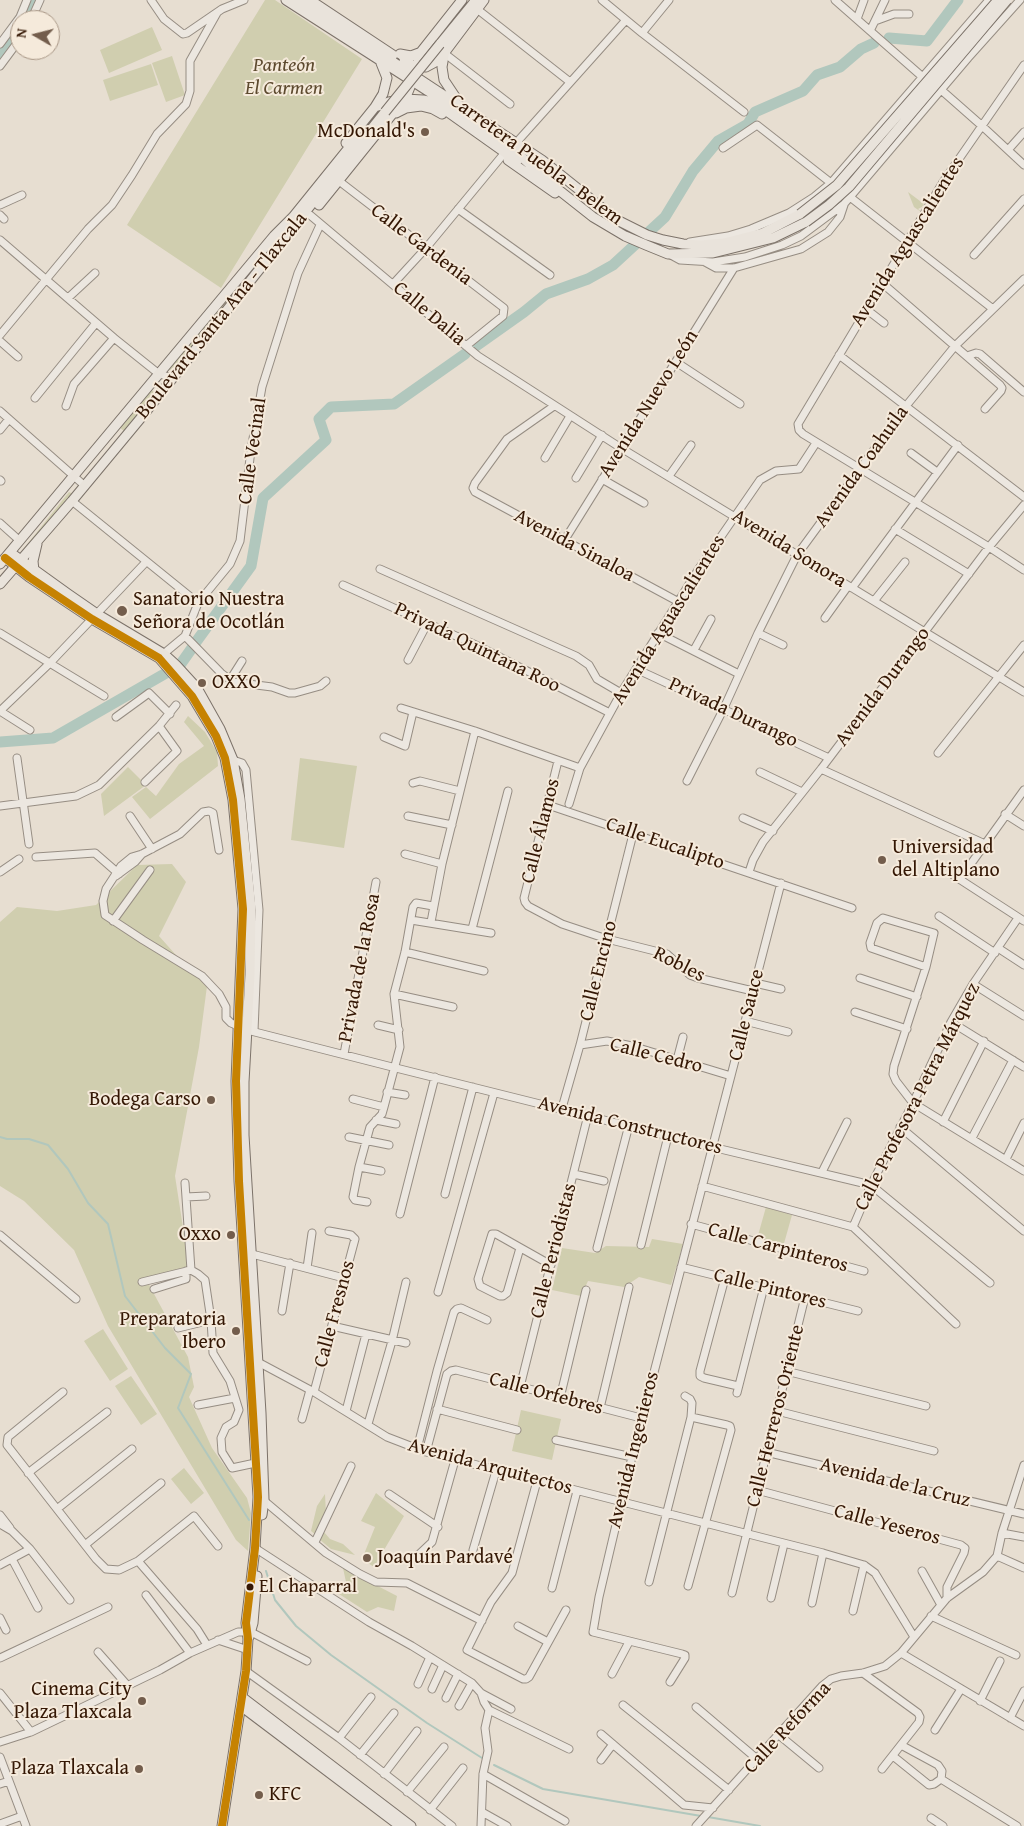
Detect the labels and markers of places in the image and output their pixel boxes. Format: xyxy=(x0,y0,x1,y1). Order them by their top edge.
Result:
place label: McDonald's xyxy=(317,120,415,144)
marker: McDonald's xyxy=(419,126,431,138)
place label: Sanatorio Nuestra Señora de Ocotlán xyxy=(133,588,285,635)
marker: Sanatorio Nuestra Señora de Ocotlán xyxy=(115,604,129,618)
place label: OXXO xyxy=(212,671,261,695)
marker: OXXO xyxy=(196,677,208,689)
place label: Universidad del Altiplano xyxy=(892,836,1000,883)
marker: Universidad del Altiplano xyxy=(876,854,888,866)
place label: Bodega Carso xyxy=(89,1088,201,1112)
marker: Bodega Carso xyxy=(205,1094,217,1106)
place label: Oxxo xyxy=(179,1223,221,1247)
marker: Oxxo xyxy=(225,1229,237,1241)
place label: Preparatoria Ibero xyxy=(120,1308,226,1355)
marker: Preparatoria Ibero xyxy=(230,1325,242,1337)
place label: Joaquín Pardavé xyxy=(377,1546,513,1570)
marker: Joaquín Pardavé xyxy=(361,1552,373,1564)
place label: El Chaparral xyxy=(259,1576,357,1598)
marker: El Chaparral xyxy=(245,1582,255,1592)
place label: Cinema City Plaza Tlaxcala xyxy=(14,1678,132,1725)
marker: Cinema City Plaza Tlaxcala xyxy=(136,1695,148,1707)
place label: Plaza Tlaxcala xyxy=(11,1757,129,1781)
marker: Plaza Tlaxcala xyxy=(133,1763,145,1775)
place label: KFC xyxy=(269,1783,301,1807)
marker: KFC xyxy=(253,1789,265,1801)

